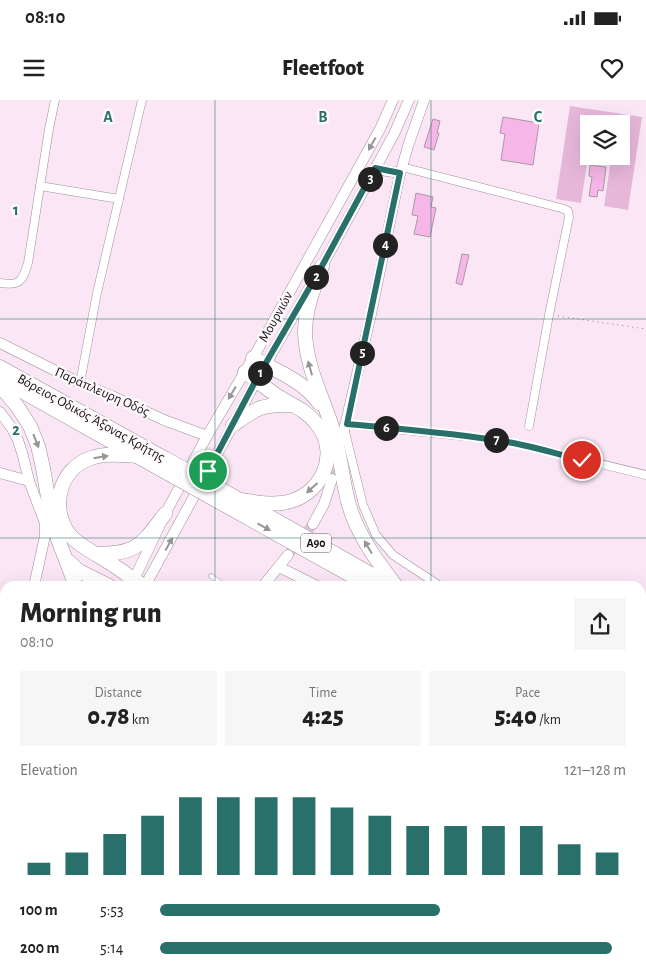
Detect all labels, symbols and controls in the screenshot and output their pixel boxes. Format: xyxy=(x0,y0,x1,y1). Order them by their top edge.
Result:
text: 08:10 xyxy=(25,8,65,27)
icon: menu xyxy=(20,54,48,82)
icon: heart xyxy=(598,54,626,82)
text: Fleetfoot xyxy=(282,57,364,79)
text: A xyxy=(103,109,113,125)
text: B xyxy=(318,109,328,125)
text: C xyxy=(534,109,543,125)
map controls xyxy=(580,115,630,165)
button: layers xyxy=(580,115,630,165)
one-way arrow xyxy=(367,137,376,151)
pin: 3 xyxy=(358,166,382,192)
text: 3 xyxy=(367,172,374,186)
text: 1 xyxy=(13,202,19,218)
pin: 4 xyxy=(372,232,398,258)
text: 4 xyxy=(382,238,389,252)
pin: 2 xyxy=(304,264,328,290)
text: 2 xyxy=(313,270,320,284)
street label: Μουρνιών xyxy=(256,289,296,345)
pin: 5 xyxy=(350,340,374,366)
text: 5 xyxy=(359,346,366,360)
pin: 1 xyxy=(248,360,272,386)
one-way arrow xyxy=(306,360,314,375)
street label: Παράπλευρη Οδός xyxy=(53,365,152,419)
text: 1 xyxy=(258,366,263,380)
street label: Βόρειος Οδικός Άξονας Κρήτης xyxy=(15,372,168,465)
one-way arrow xyxy=(228,387,237,400)
pin: 6 xyxy=(374,416,398,440)
text: 6 xyxy=(383,421,390,435)
text: 2 xyxy=(12,422,20,438)
pin: 7 xyxy=(484,428,508,452)
text: 7 xyxy=(493,433,500,447)
one-way arrow xyxy=(32,434,40,449)
pin xyxy=(561,439,603,481)
icon: check xyxy=(568,446,596,474)
pin xyxy=(187,450,229,492)
one-way arrow xyxy=(94,452,110,460)
icon: arrive xyxy=(194,457,222,485)
one-way arrow xyxy=(307,482,319,494)
one-way arrow xyxy=(257,522,270,531)
road number: Α90 xyxy=(301,533,331,552)
one-way arrow xyxy=(165,536,173,551)
one-way arrow xyxy=(363,540,372,553)
button: share xyxy=(574,598,626,650)
text: Morning run xyxy=(20,600,162,628)
text: 08:10 xyxy=(20,634,54,650)
text: Distance xyxy=(95,686,142,700)
text: Time xyxy=(309,686,337,700)
text: Pace xyxy=(515,686,540,700)
text: 0.78 xyxy=(87,704,129,729)
text: 4:25 xyxy=(302,704,344,729)
text: 5:40 xyxy=(494,704,537,729)
text: km xyxy=(129,713,149,727)
text: /km xyxy=(537,713,561,727)
text: Elevation xyxy=(20,762,78,778)
text: 121–128 m xyxy=(564,762,626,778)
text: 100 m xyxy=(20,902,58,918)
text: 5:53 xyxy=(100,902,124,918)
text: 200 m xyxy=(20,940,60,956)
text: 5:14 xyxy=(100,940,124,956)

